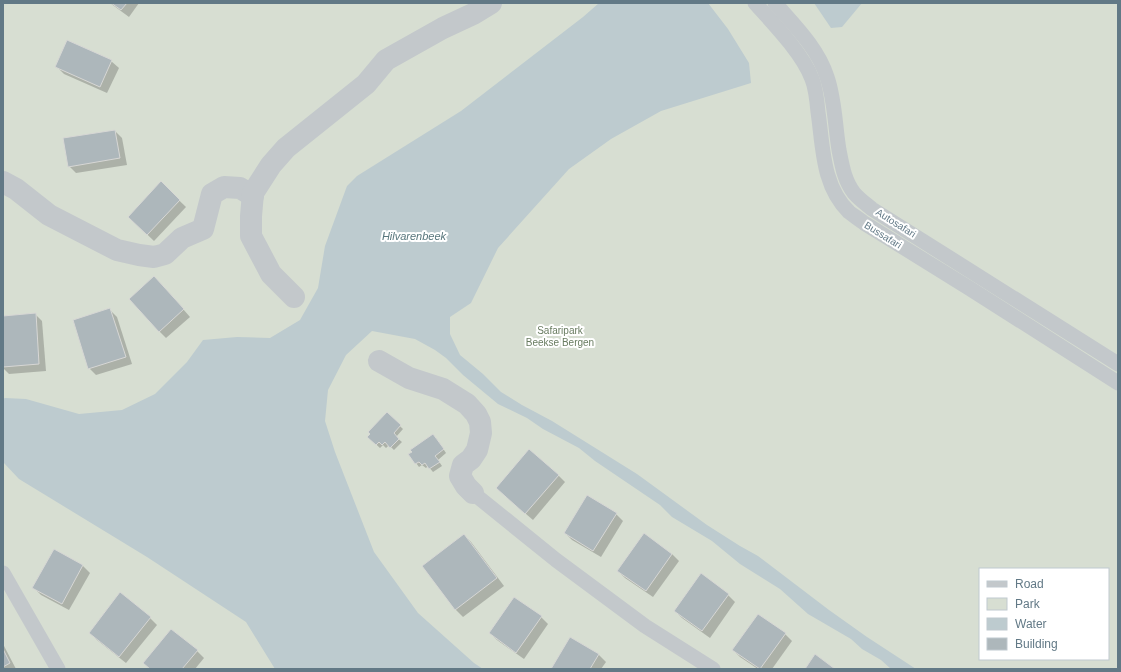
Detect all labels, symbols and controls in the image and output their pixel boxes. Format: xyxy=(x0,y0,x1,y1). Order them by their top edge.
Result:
street label: Autosafari xyxy=(874,206,918,240)
street label: Bussafari xyxy=(862,219,904,251)
water label: Hilvarenbeek xyxy=(382,230,447,242)
park label: Safaripark Beekse Bergen xyxy=(526,325,594,348)
legend xyxy=(979,568,1109,660)
text: Road xyxy=(1015,577,1044,591)
text: Park xyxy=(1015,597,1041,611)
text: Water xyxy=(1015,617,1047,631)
text: Building xyxy=(1015,637,1058,651)

